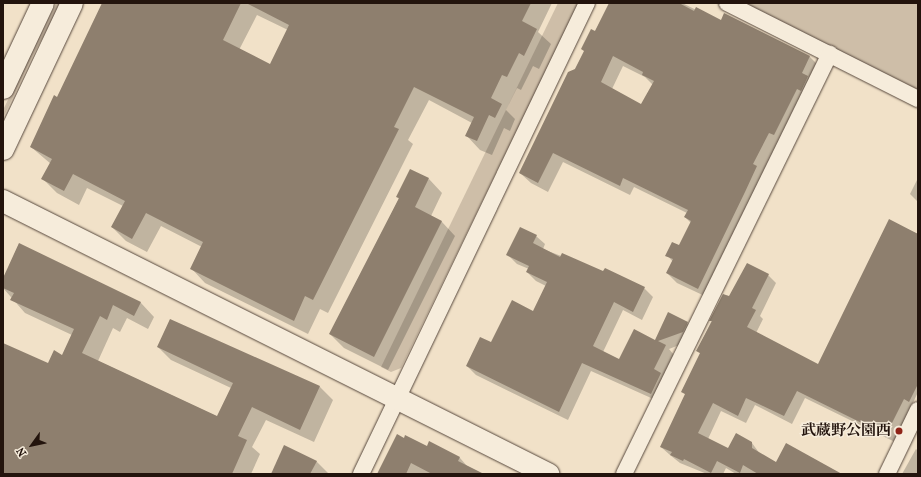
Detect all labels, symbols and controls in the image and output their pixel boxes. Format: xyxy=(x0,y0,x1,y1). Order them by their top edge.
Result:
place label: 武蔵野公園西 xyxy=(801,422,891,440)
north arrow xyxy=(12,425,52,465)
marker: 武蔵野公園西 xyxy=(894,426,904,436)
text: N xyxy=(14,445,29,459)

